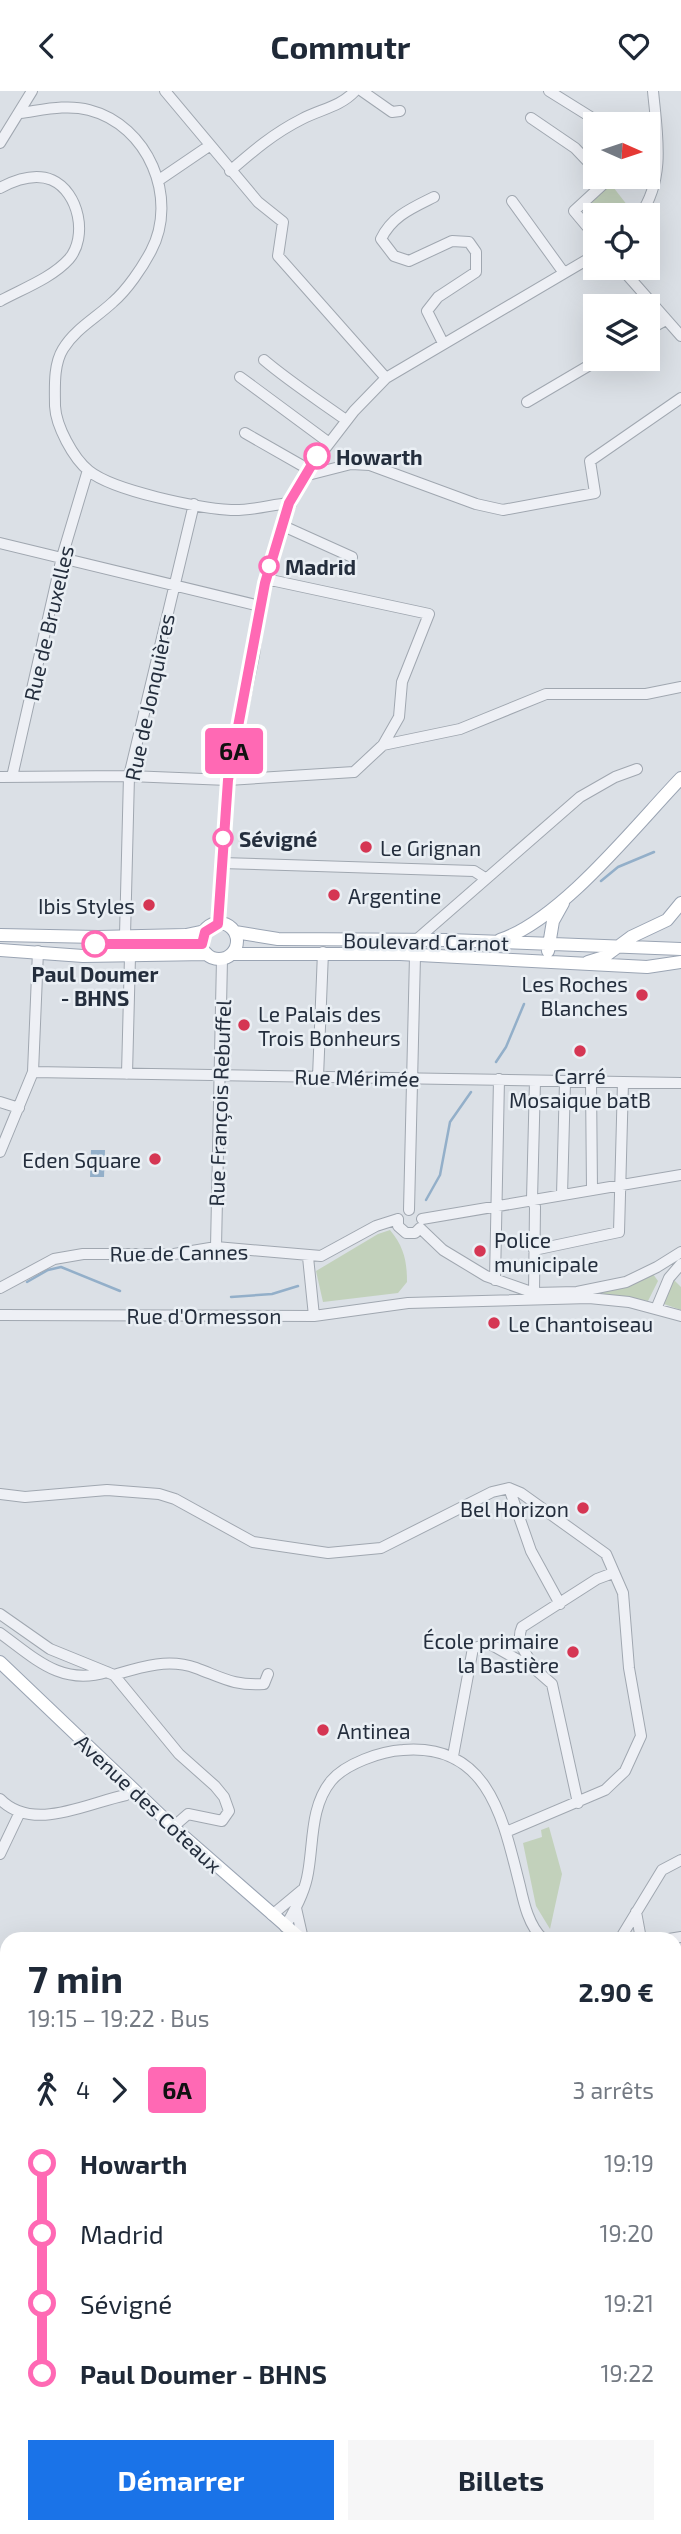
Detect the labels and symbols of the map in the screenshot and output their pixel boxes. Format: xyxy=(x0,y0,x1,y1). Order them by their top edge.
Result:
north arrow xyxy=(583,112,660,189)
marker: Howarth xyxy=(304,443,330,469)
place label: Howarth xyxy=(336,444,423,469)
street label: Rue de Bruxelles xyxy=(18,543,78,703)
place label: Madrid xyxy=(285,554,356,579)
marker: Madrid xyxy=(259,556,279,576)
street label: Rue de Jonquières xyxy=(119,611,179,783)
line badge: 6A xyxy=(202,728,266,774)
place label: Sévigné xyxy=(239,826,318,851)
marker: Sévigné xyxy=(213,828,233,848)
place label: Le Grignan xyxy=(380,835,481,860)
marker: Le Grignan xyxy=(358,839,374,855)
place label: Argentine xyxy=(348,883,441,908)
marker: Argentine xyxy=(326,887,342,903)
place label: Ibis Styles xyxy=(38,893,135,918)
marker: Ibis Styles xyxy=(141,897,157,913)
street label: Boulevard Carnot xyxy=(343,927,509,955)
marker: Paul Doumer - BHNS xyxy=(82,931,108,957)
place label: Paul Doumer - BHNS xyxy=(32,961,158,1010)
place label: Les Roches Blanches xyxy=(521,971,628,1020)
marker: Les Roches Blanches xyxy=(634,987,650,1003)
street label: Rue François Rebuffel xyxy=(203,998,237,1207)
place label: Le Palais des Trois Bonheurs xyxy=(258,1001,401,1050)
marker: Le Palais des Trois Bonheurs xyxy=(236,1017,252,1033)
marker: Carré Mosaique batB xyxy=(572,1043,588,1059)
street label: Rue Mérimée xyxy=(294,1063,420,1091)
place label: Carré Mosaique batB xyxy=(509,1063,651,1112)
place label: Eden Square xyxy=(22,1147,141,1172)
marker: Eden Square xyxy=(147,1151,163,1167)
place label: Police municipale xyxy=(494,1227,598,1276)
street label: Rue de Cannes xyxy=(109,1238,249,1266)
marker: Police municipale xyxy=(472,1243,488,1259)
street label: Rue d'Ormesson xyxy=(127,1303,281,1328)
place label: Le Chantoiseau xyxy=(508,1311,653,1336)
marker: Le Chantoiseau xyxy=(486,1315,502,1331)
place label: Bel Horizon xyxy=(460,1496,569,1521)
marker: Bel Horizon xyxy=(575,1500,591,1516)
place label: École primaire la Bastière xyxy=(423,1628,559,1677)
marker: École primaire la Bastière xyxy=(565,1644,581,1660)
place label: Antinea xyxy=(337,1718,410,1743)
marker: Antinea xyxy=(315,1722,331,1738)
street label: Avenue des Coteaux xyxy=(70,1729,228,1877)

